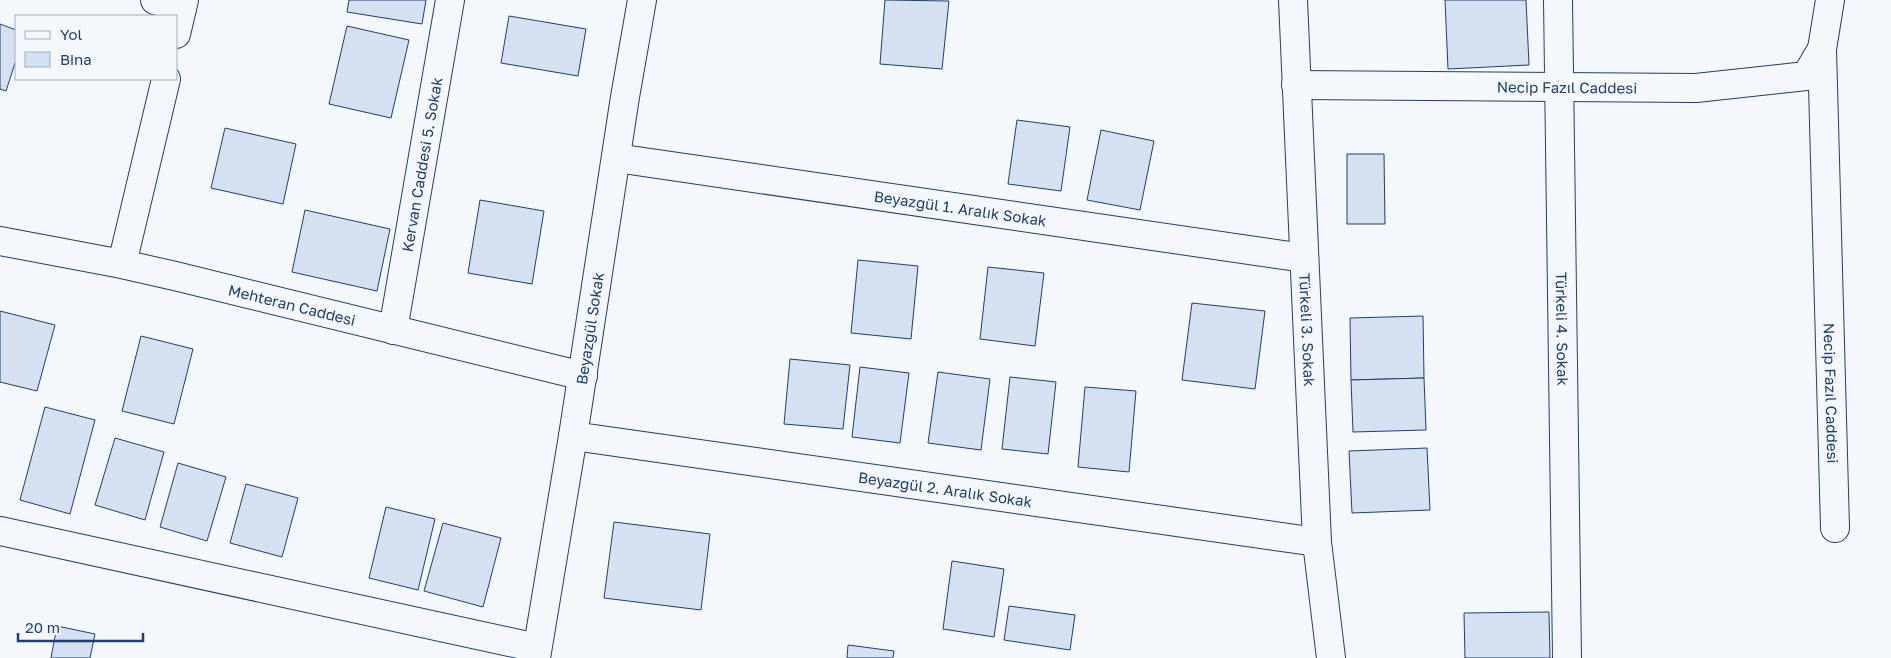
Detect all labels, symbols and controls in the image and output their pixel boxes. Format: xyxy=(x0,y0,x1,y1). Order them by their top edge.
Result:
legend xyxy=(15,15,178,80)
text: Yol xyxy=(60,25,82,43)
text: Bina xyxy=(60,50,92,68)
street label: Kervan Caddesi 5. Sokak xyxy=(398,75,446,253)
street label: Necip Fazıl Caddesi xyxy=(1497,78,1637,97)
street label: Beyazgül 1. Aralık Sokak xyxy=(873,187,1048,230)
street label: Beyazgül Sokak xyxy=(572,270,607,386)
street label: Türkeli 3. Sokak xyxy=(1296,272,1319,387)
street label: Türkeli 4. Sokak xyxy=(1553,272,1572,387)
street label: Mehteran Caddesi xyxy=(227,280,358,329)
street label: Necip Fazıl Caddesi xyxy=(1820,323,1842,464)
street label: Beyazgül 2. Aralık Sokak xyxy=(857,468,1034,510)
scale bar xyxy=(18,610,142,642)
text: 20 m xyxy=(25,618,60,636)

